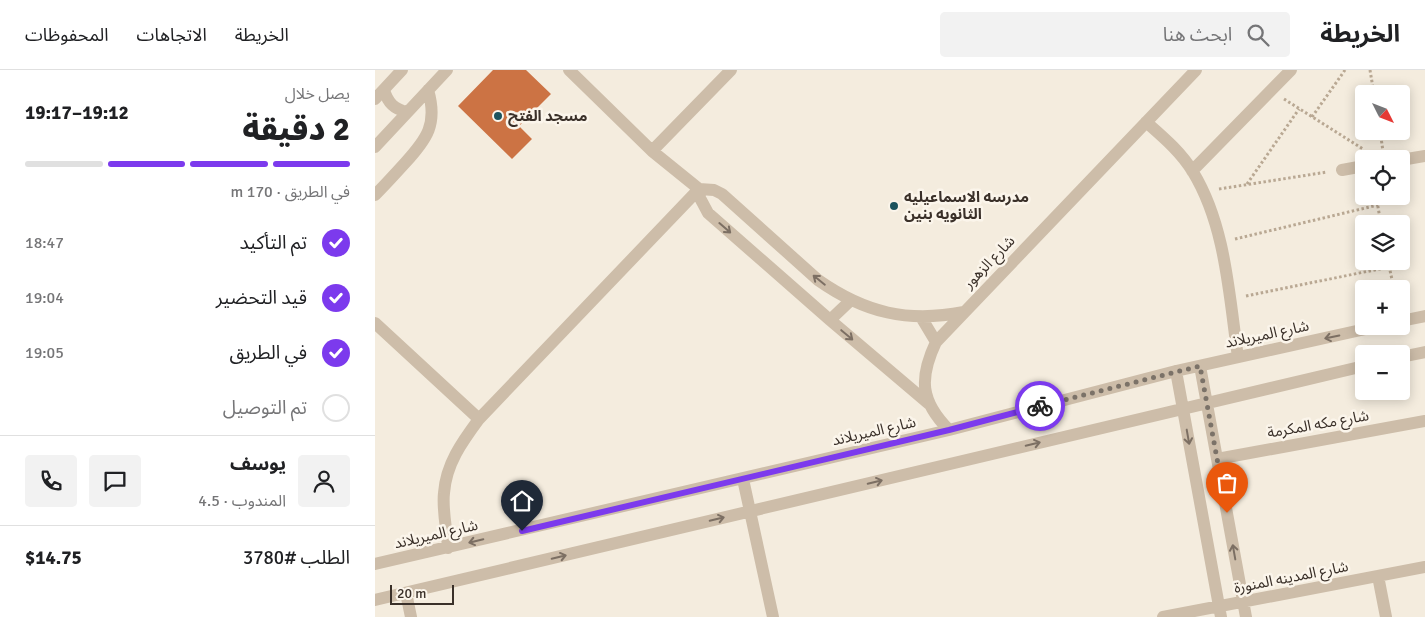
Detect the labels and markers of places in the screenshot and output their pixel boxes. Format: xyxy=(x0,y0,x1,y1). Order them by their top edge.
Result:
place label: مسجد الفتح xyxy=(508,107,587,127)
marker: مسجد الفتح xyxy=(492,110,504,122)
place label: مدرسه الاسماعيليه الثانويه بنين xyxy=(904,188,1029,223)
marker: مدرسه الاسماعيليه الثانويه بنين xyxy=(888,200,900,212)
pin xyxy=(1206,462,1248,513)
pin xyxy=(501,480,543,531)

